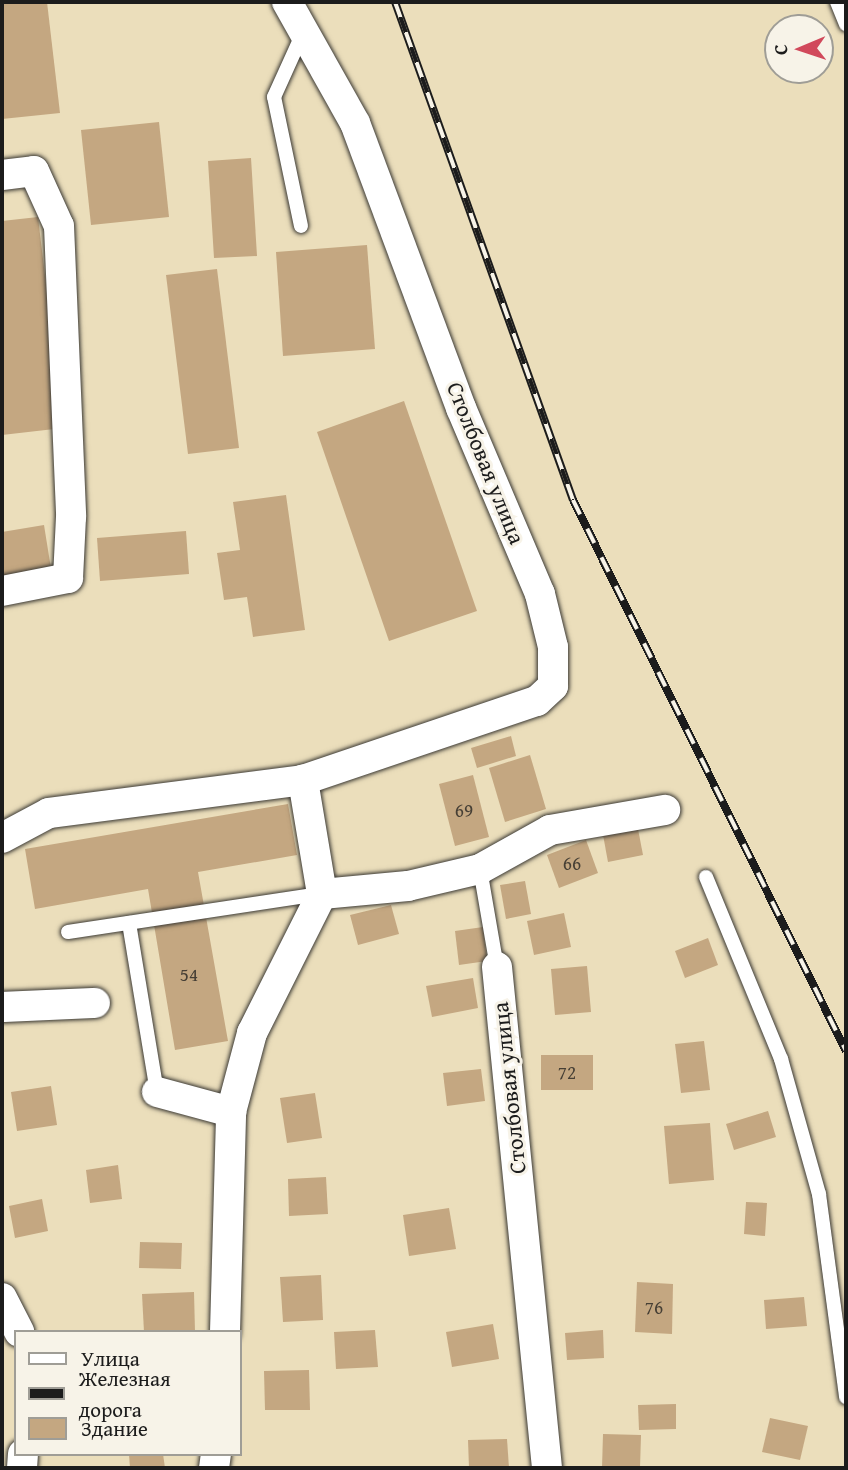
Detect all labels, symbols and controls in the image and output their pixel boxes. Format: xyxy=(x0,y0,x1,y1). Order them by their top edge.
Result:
north arrow xyxy=(764,14,834,84)
text: С xyxy=(766,44,794,56)
street label: Столбовая улица xyxy=(441,378,531,548)
house number: 69 xyxy=(455,800,473,822)
house number: 66 xyxy=(563,853,581,875)
house number: 54 xyxy=(180,964,198,986)
street label: Столбовая улица xyxy=(486,1001,532,1175)
house number: 72 xyxy=(558,1062,576,1084)
house number: 76 xyxy=(645,1297,663,1319)
legend xyxy=(14,1330,242,1456)
text: Улица xyxy=(81,1343,140,1374)
text: Железная дорога xyxy=(79,1363,171,1425)
text: Здание xyxy=(81,1413,148,1444)

